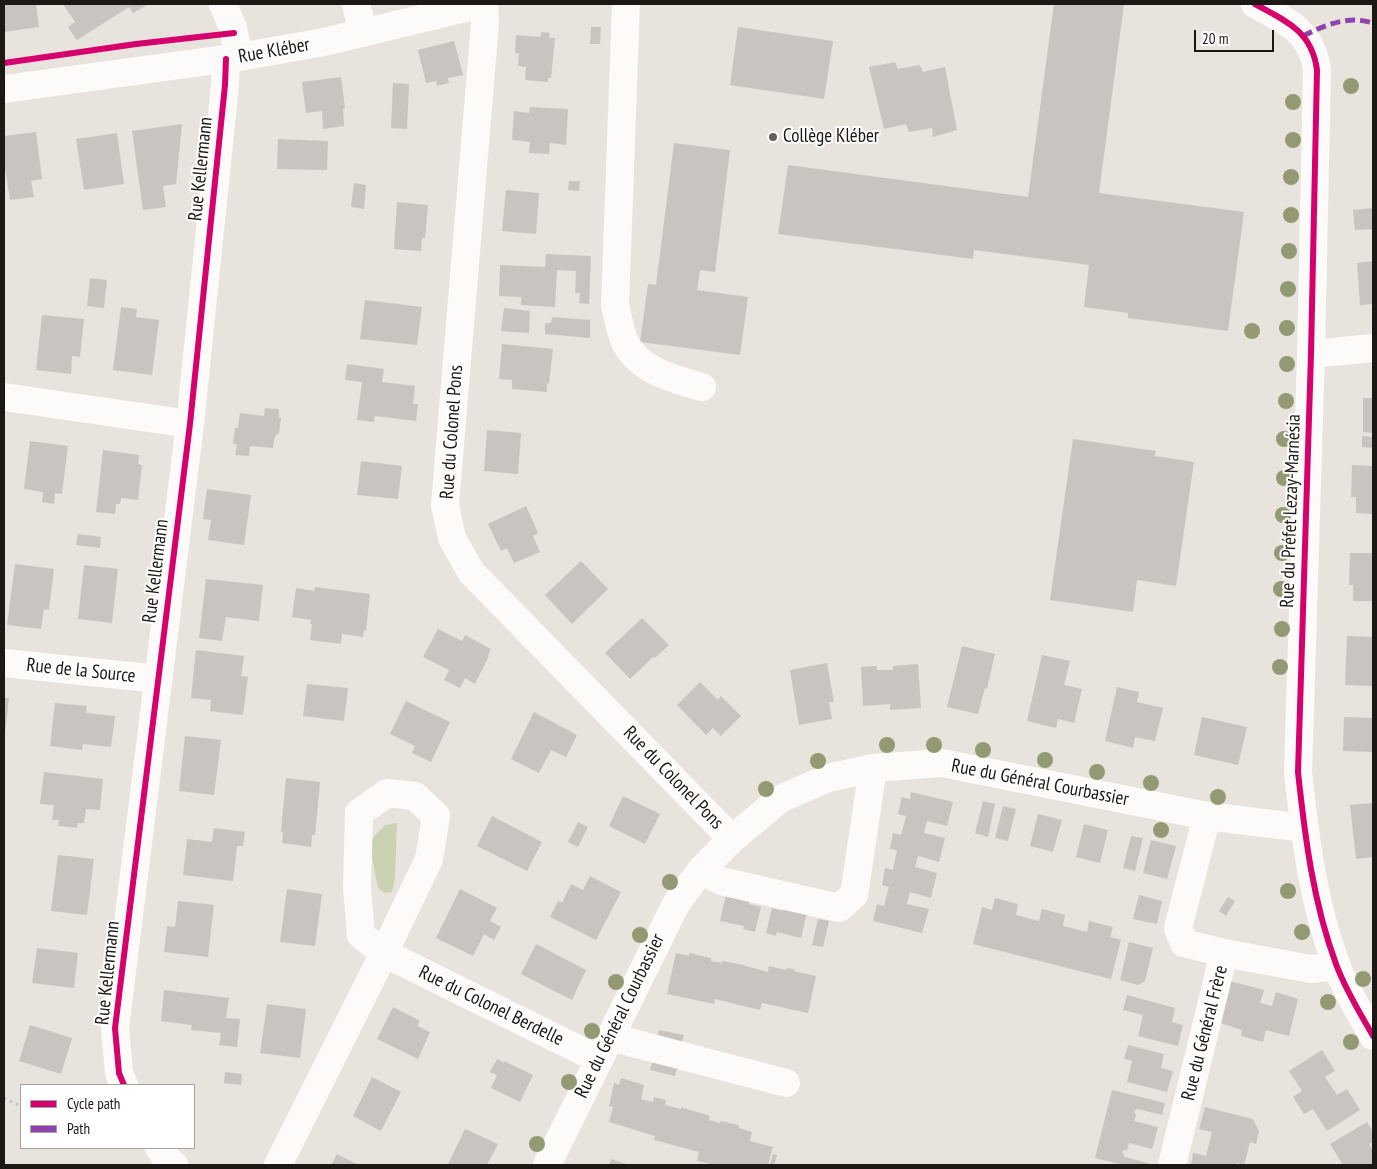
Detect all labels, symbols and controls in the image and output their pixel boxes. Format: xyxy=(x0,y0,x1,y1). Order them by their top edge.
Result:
scale bar xyxy=(1197,20,1277,52)
text: 20 m xyxy=(1202,29,1228,48)
street label: Rue Kléber xyxy=(236,34,312,68)
street label: Rue Kellermann xyxy=(184,116,218,222)
place label: Collège Kléber xyxy=(783,126,879,148)
marker: Collège Kléber xyxy=(767,131,779,143)
street label: Rue du Colonel Pons xyxy=(436,364,468,500)
street label: Rue du Préfet Lezay-Marnésia xyxy=(1276,414,1306,608)
street label: Rue Kellermann xyxy=(138,518,174,624)
street label: Rue de la Source xyxy=(25,654,137,688)
street label: Rue du Colonel Pons xyxy=(618,722,728,834)
street label: Rue du Général Courbassier xyxy=(949,755,1131,811)
street label: Rue Kellermann xyxy=(91,920,125,1026)
street label: Rue du Général Courbassier xyxy=(570,930,670,1102)
street label: Rue du Colonel Berdelle xyxy=(415,961,567,1051)
street label: Rue du Général Frère xyxy=(1177,963,1233,1103)
legend xyxy=(20,1084,195,1149)
text: Cycle path xyxy=(67,1094,120,1113)
text: Path xyxy=(67,1119,90,1138)

